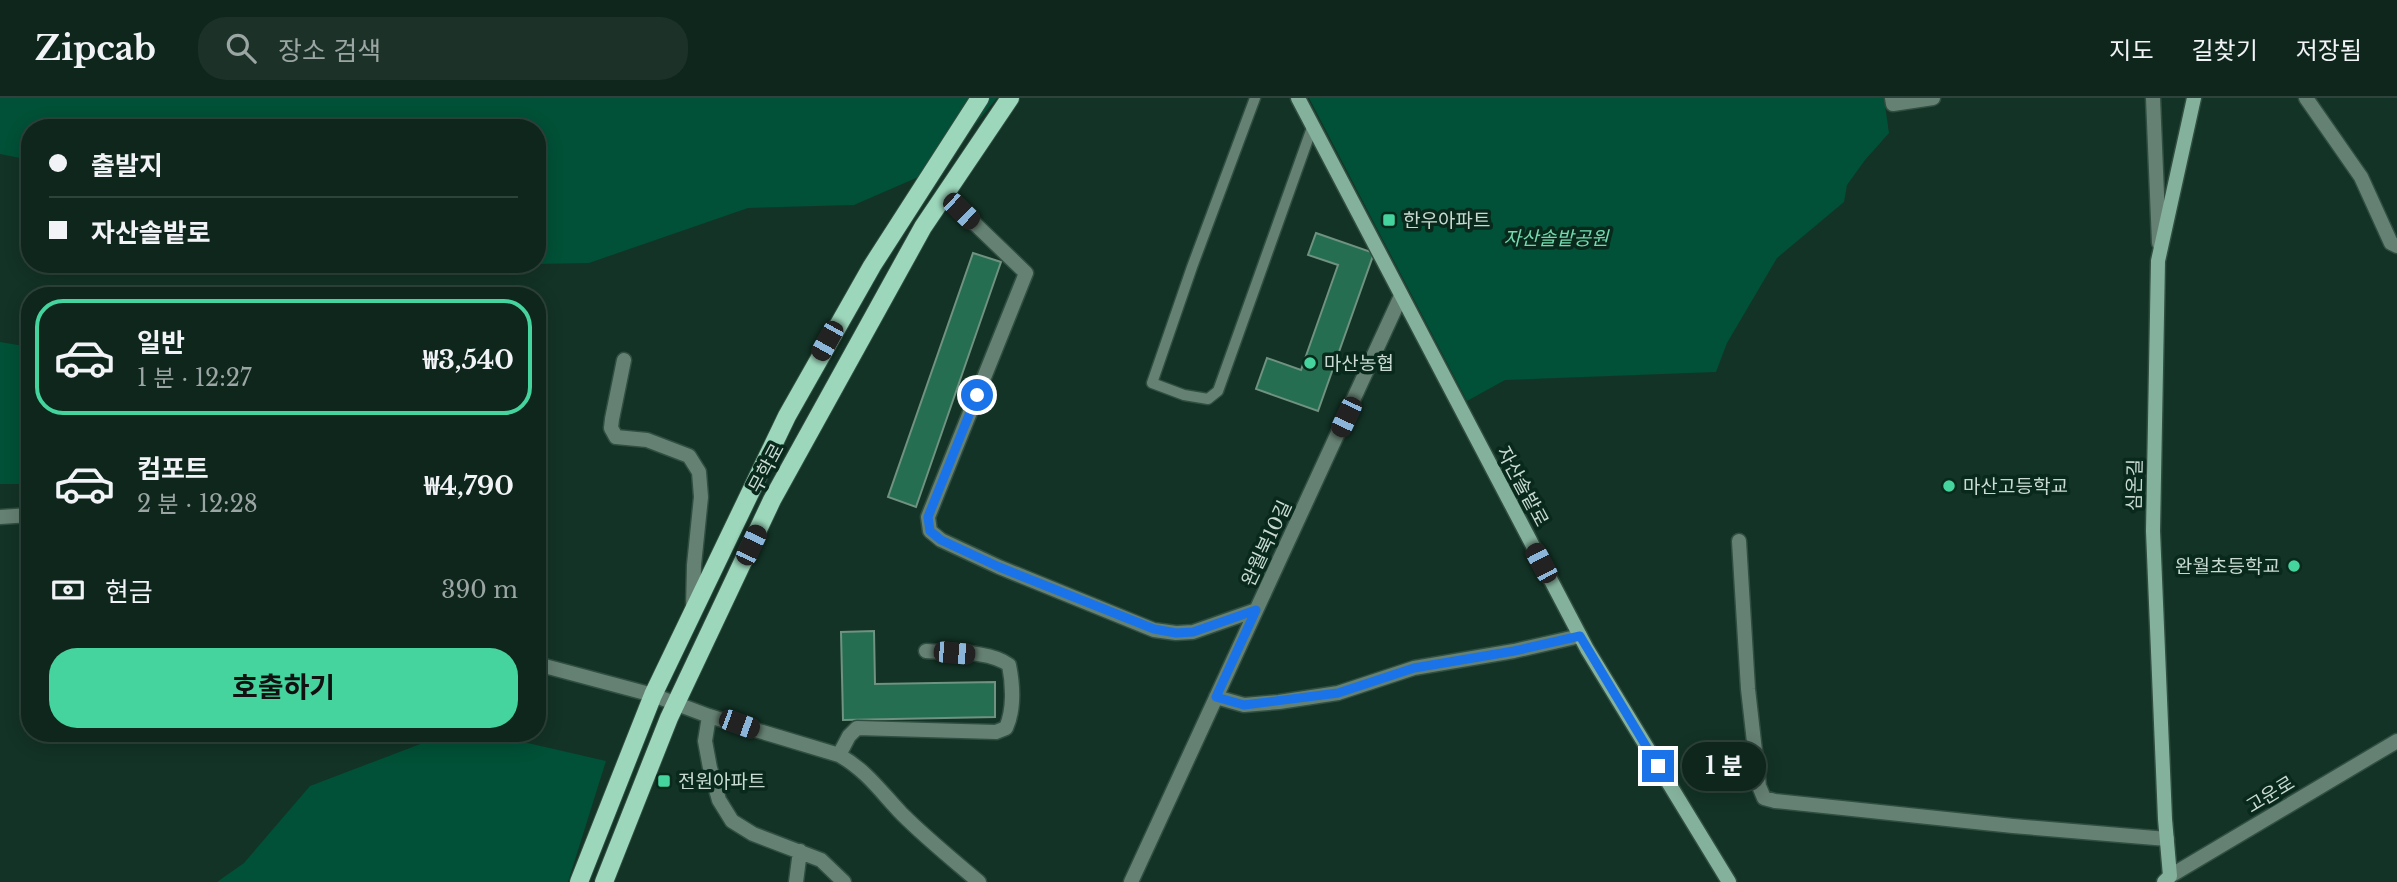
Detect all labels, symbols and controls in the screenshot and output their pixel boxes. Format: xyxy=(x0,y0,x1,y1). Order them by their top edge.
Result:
search box xyxy=(198,17,688,80)
text: Zipcab xyxy=(35,28,156,69)
icon: search xyxy=(222,29,260,67)
text: 장소 검색 xyxy=(278,35,381,67)
text: 지도 xyxy=(2109,36,2154,65)
text: 길찾기 xyxy=(2192,36,2258,65)
text: 저장됨 xyxy=(2296,36,2362,65)
text: 출발지 xyxy=(91,150,163,182)
car xyxy=(939,189,984,233)
place label: 한우아파트 xyxy=(1403,209,1490,232)
marker: 한우아파트 xyxy=(1381,212,1397,228)
text: 자산솔밭로 xyxy=(91,217,211,249)
park label: 자산솔밭공원 xyxy=(1504,227,1610,250)
car xyxy=(808,318,847,364)
icon: car xyxy=(53,326,116,389)
text: 일반 xyxy=(137,327,185,359)
text: ₩3,540 xyxy=(423,344,514,376)
place label: 마산농협 xyxy=(1324,352,1394,375)
marker: 마산농협 xyxy=(1302,355,1318,371)
text: 1 분 · 12:27 xyxy=(137,364,251,392)
route start xyxy=(961,379,993,411)
car xyxy=(1328,394,1365,440)
street label: 무학로 xyxy=(744,440,789,497)
street label: 자산솔밭로 xyxy=(1492,442,1553,530)
icon: car xyxy=(53,452,116,515)
text: 컴포트 xyxy=(137,453,209,485)
street label: 심온길 xyxy=(2123,459,2146,511)
text: ₩4,790 xyxy=(424,470,514,502)
place label: 마산고등학교 xyxy=(1963,475,2068,498)
marker: 마산고등학교 xyxy=(1941,478,1957,494)
text: 2 분 · 12:28 xyxy=(137,490,258,518)
street label: 완월북10길 xyxy=(1237,497,1296,590)
car xyxy=(733,522,770,568)
car xyxy=(1522,540,1561,586)
place label: 완월초등학교 xyxy=(2175,555,2280,578)
marker: 완월초등학교 xyxy=(2286,558,2302,574)
icon: cash xyxy=(49,571,87,609)
text: 현금 xyxy=(105,576,153,608)
text: 390 m xyxy=(441,576,518,604)
car xyxy=(933,641,976,665)
button: 호출하기 xyxy=(49,648,518,728)
car xyxy=(716,707,763,741)
callout: 1 분 xyxy=(1682,742,1766,790)
route end xyxy=(1642,750,1674,782)
text: 1 분 xyxy=(1705,752,1743,780)
place label: 전원아파트 xyxy=(678,770,765,793)
street label: 고운로 xyxy=(2242,771,2299,818)
marker: 전원아파트 xyxy=(656,773,672,789)

